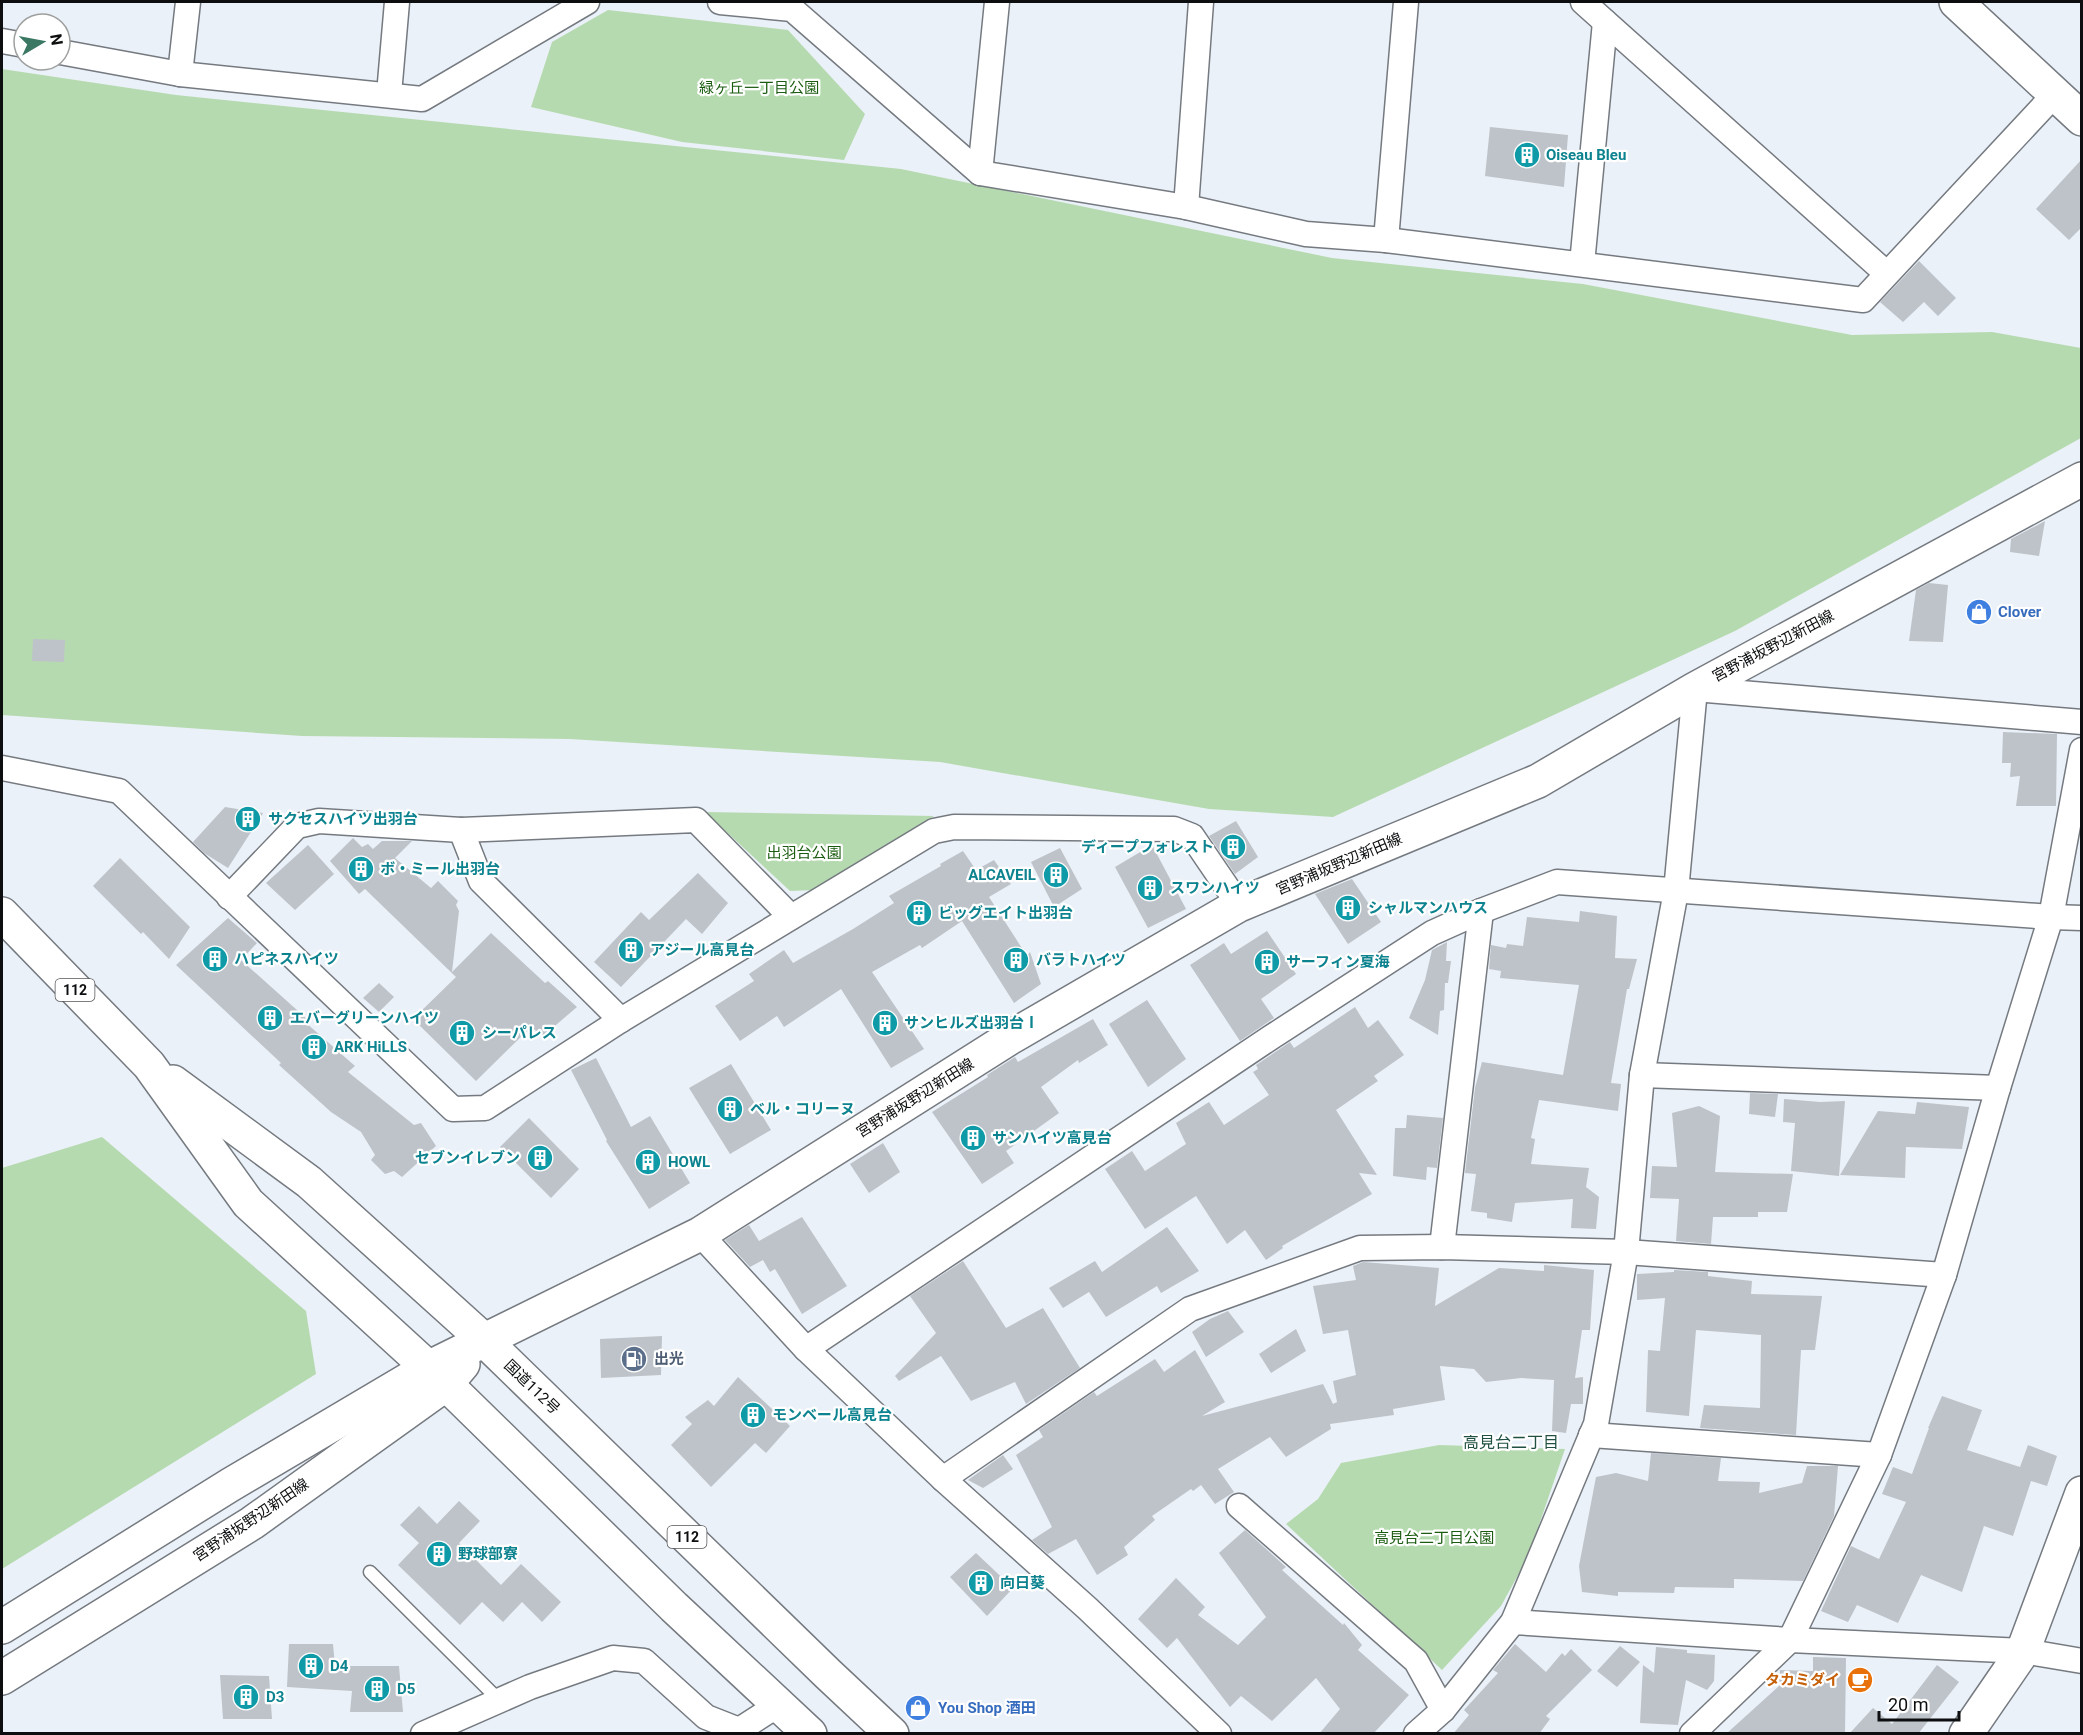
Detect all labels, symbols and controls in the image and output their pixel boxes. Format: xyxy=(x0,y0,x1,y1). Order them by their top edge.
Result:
north arrow xyxy=(12,12,72,72)
text: N xyxy=(46,32,67,47)
park label: 緑ヶ丘一丁目公園 xyxy=(699,79,819,97)
building icon: Oiseau Bleu xyxy=(1512,140,1542,170)
place label: Oiseau Bleu xyxy=(1546,146,1626,164)
shop icon: Clover xyxy=(1964,597,1994,627)
place label: Clover xyxy=(1998,603,2042,621)
street label: 宮野浦坂野辺新田線 xyxy=(1709,606,1837,686)
building icon: サクセスハイツ出羽台 xyxy=(233,804,263,834)
place label: サクセスハイツ出羽台 xyxy=(268,810,418,828)
street label: 宮野浦坂野辺新田線 xyxy=(1273,829,1405,899)
building icon: ディープフォレスト xyxy=(1218,832,1248,862)
place label: ディープフォレスト xyxy=(1081,838,1214,856)
park label: 出羽台公園 xyxy=(766,844,842,862)
building icon: ボ・ミール出羽台 xyxy=(346,854,376,884)
place label: ボ・ミール出羽台 xyxy=(380,860,500,878)
building icon: ALCAVEIL xyxy=(1041,860,1071,890)
place label: ALCAVEIL xyxy=(968,866,1036,884)
building icon: スワンハイツ xyxy=(1135,873,1165,903)
place label: スワンハイツ xyxy=(1170,879,1260,897)
building icon: シャルマンハウス xyxy=(1333,893,1363,923)
building icon: ビッグエイト出羽台 xyxy=(904,898,934,928)
place label: シャルマンハウス xyxy=(1368,899,1488,917)
place label: ビッグエイト出羽台 xyxy=(938,904,1073,922)
building icon: アジール高見台 xyxy=(616,935,646,965)
place label: アジール高見台 xyxy=(650,941,754,959)
building icon: ハピネスハイツ xyxy=(200,944,230,974)
building icon: バラトハイツ xyxy=(1001,945,1031,975)
building icon: サーフィン夏海 xyxy=(1252,947,1282,977)
place label: ハピネスハイツ xyxy=(234,950,339,968)
place label: バラトハイツ xyxy=(1036,951,1126,969)
place label: サーフィン夏海 xyxy=(1286,953,1390,971)
road number: 112 xyxy=(56,979,94,1001)
building icon: エバーグリーンハイツ xyxy=(255,1003,285,1033)
building icon: サンヒルズ出羽台Ⅰ xyxy=(870,1008,900,1038)
place label: エバーグリーンハイツ xyxy=(290,1009,439,1027)
place label: サンヒルズ出羽台Ⅰ xyxy=(904,1014,1039,1032)
building icon: シーパレス xyxy=(447,1018,477,1048)
place label: シーパレス xyxy=(482,1024,557,1042)
building icon: ARK HiLLS xyxy=(299,1032,329,1062)
place label: ARK HiLLS xyxy=(334,1038,407,1056)
street label: 宮野浦坂野辺新田線 xyxy=(853,1055,977,1141)
building icon: ベル・コリーヌ xyxy=(715,1094,745,1124)
place label: ベル・コリーヌ xyxy=(750,1100,855,1118)
building icon: サンハイツ高見台 xyxy=(958,1123,988,1153)
place label: サンハイツ高見台 xyxy=(992,1129,1112,1147)
building icon: セブンイレブン xyxy=(525,1143,555,1173)
building icon: HOWL xyxy=(633,1147,663,1177)
place label: セブンイレブン xyxy=(415,1149,520,1167)
place label: HOWL xyxy=(668,1153,710,1171)
fuel station icon: 出光 xyxy=(619,1344,649,1374)
place label: 出光 xyxy=(654,1350,684,1368)
street label: 国道112号 xyxy=(500,1356,564,1418)
building icon: モンベール高見台 xyxy=(738,1400,768,1430)
place label: モンベール高見台 xyxy=(772,1406,892,1424)
district label: 高見台二丁目 xyxy=(1463,1433,1559,1452)
street label: 宮野浦坂野辺新田線 xyxy=(190,1475,312,1565)
road number: 112 xyxy=(668,1526,706,1548)
park label: 高見台二丁目公園 xyxy=(1374,1529,1494,1547)
building icon: 野球部寮 xyxy=(424,1539,454,1569)
place label: 野球部寮 xyxy=(458,1545,518,1563)
building icon: 向日葵 xyxy=(966,1568,996,1598)
place label: 向日葵 xyxy=(1000,1574,1045,1592)
building icon: D4 xyxy=(296,1651,326,1681)
place label: D4 xyxy=(330,1657,349,1675)
cafe icon: タカミダイ xyxy=(1845,1665,1875,1695)
place label: タカミダイ xyxy=(1765,1671,1840,1689)
building icon: D5 xyxy=(362,1674,392,1704)
place label: D5 xyxy=(397,1680,415,1698)
building icon: D3 xyxy=(231,1682,261,1712)
scale bar xyxy=(1879,1684,1958,1722)
place label: D3 xyxy=(266,1688,284,1706)
shop icon: You Shop 酒田 xyxy=(903,1693,933,1723)
text: 20 m xyxy=(1888,1694,1928,1715)
place label: You Shop 酒田 xyxy=(938,1699,1036,1717)

